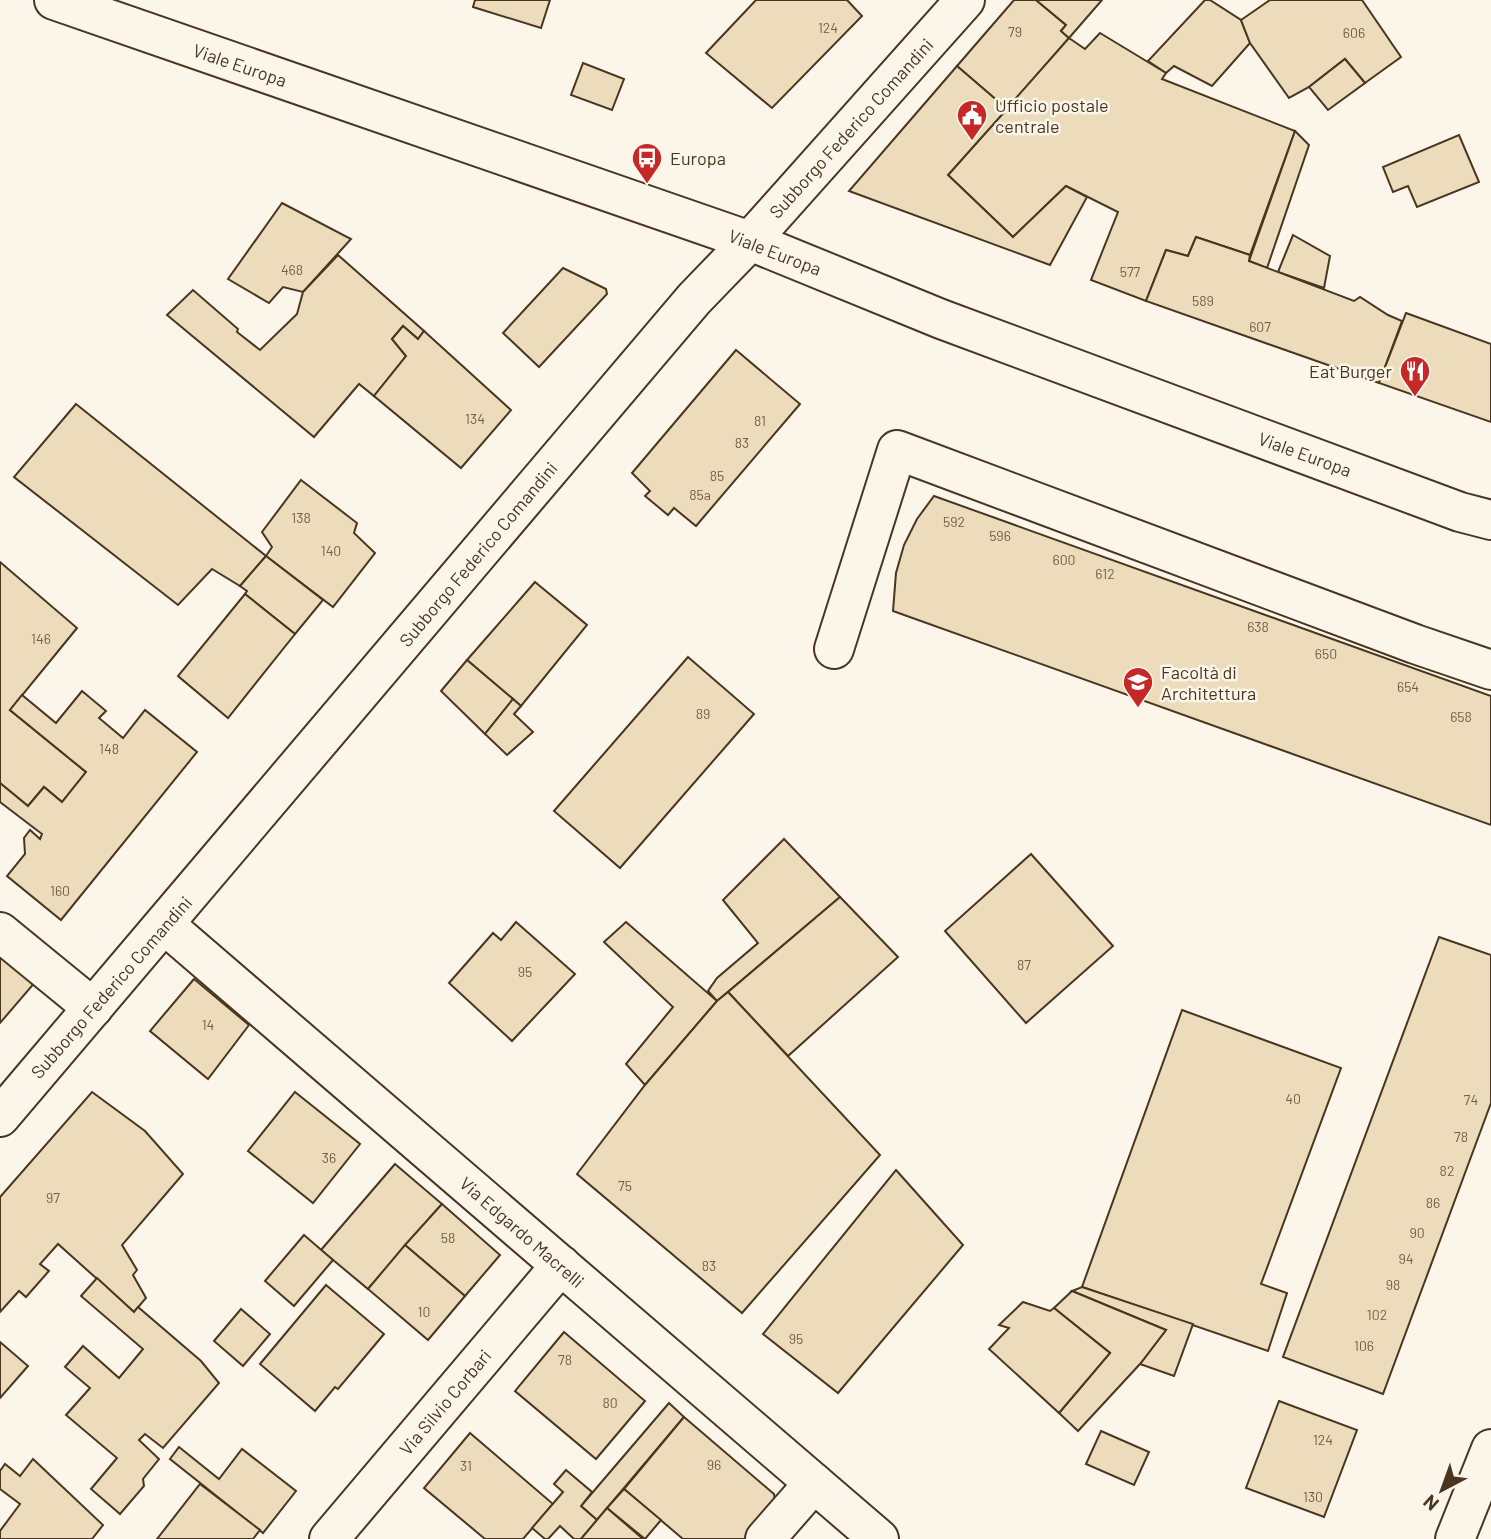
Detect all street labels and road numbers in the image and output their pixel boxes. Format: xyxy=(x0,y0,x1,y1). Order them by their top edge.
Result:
street label: Subborgo Federico Comandini xyxy=(764,34,938,222)
street label: Viale Europa xyxy=(190,39,290,91)
street label: Viale Europa xyxy=(725,224,825,280)
street label: Viale Europa xyxy=(1255,427,1355,481)
street label: Subborgo Federico Comandini xyxy=(394,457,562,651)
street label: Subborgo Federico Comandini xyxy=(26,891,196,1083)
street label: Via Edgardo Macrelli xyxy=(455,1172,589,1292)
street label: Via Silvio Corbari xyxy=(394,1345,496,1459)

